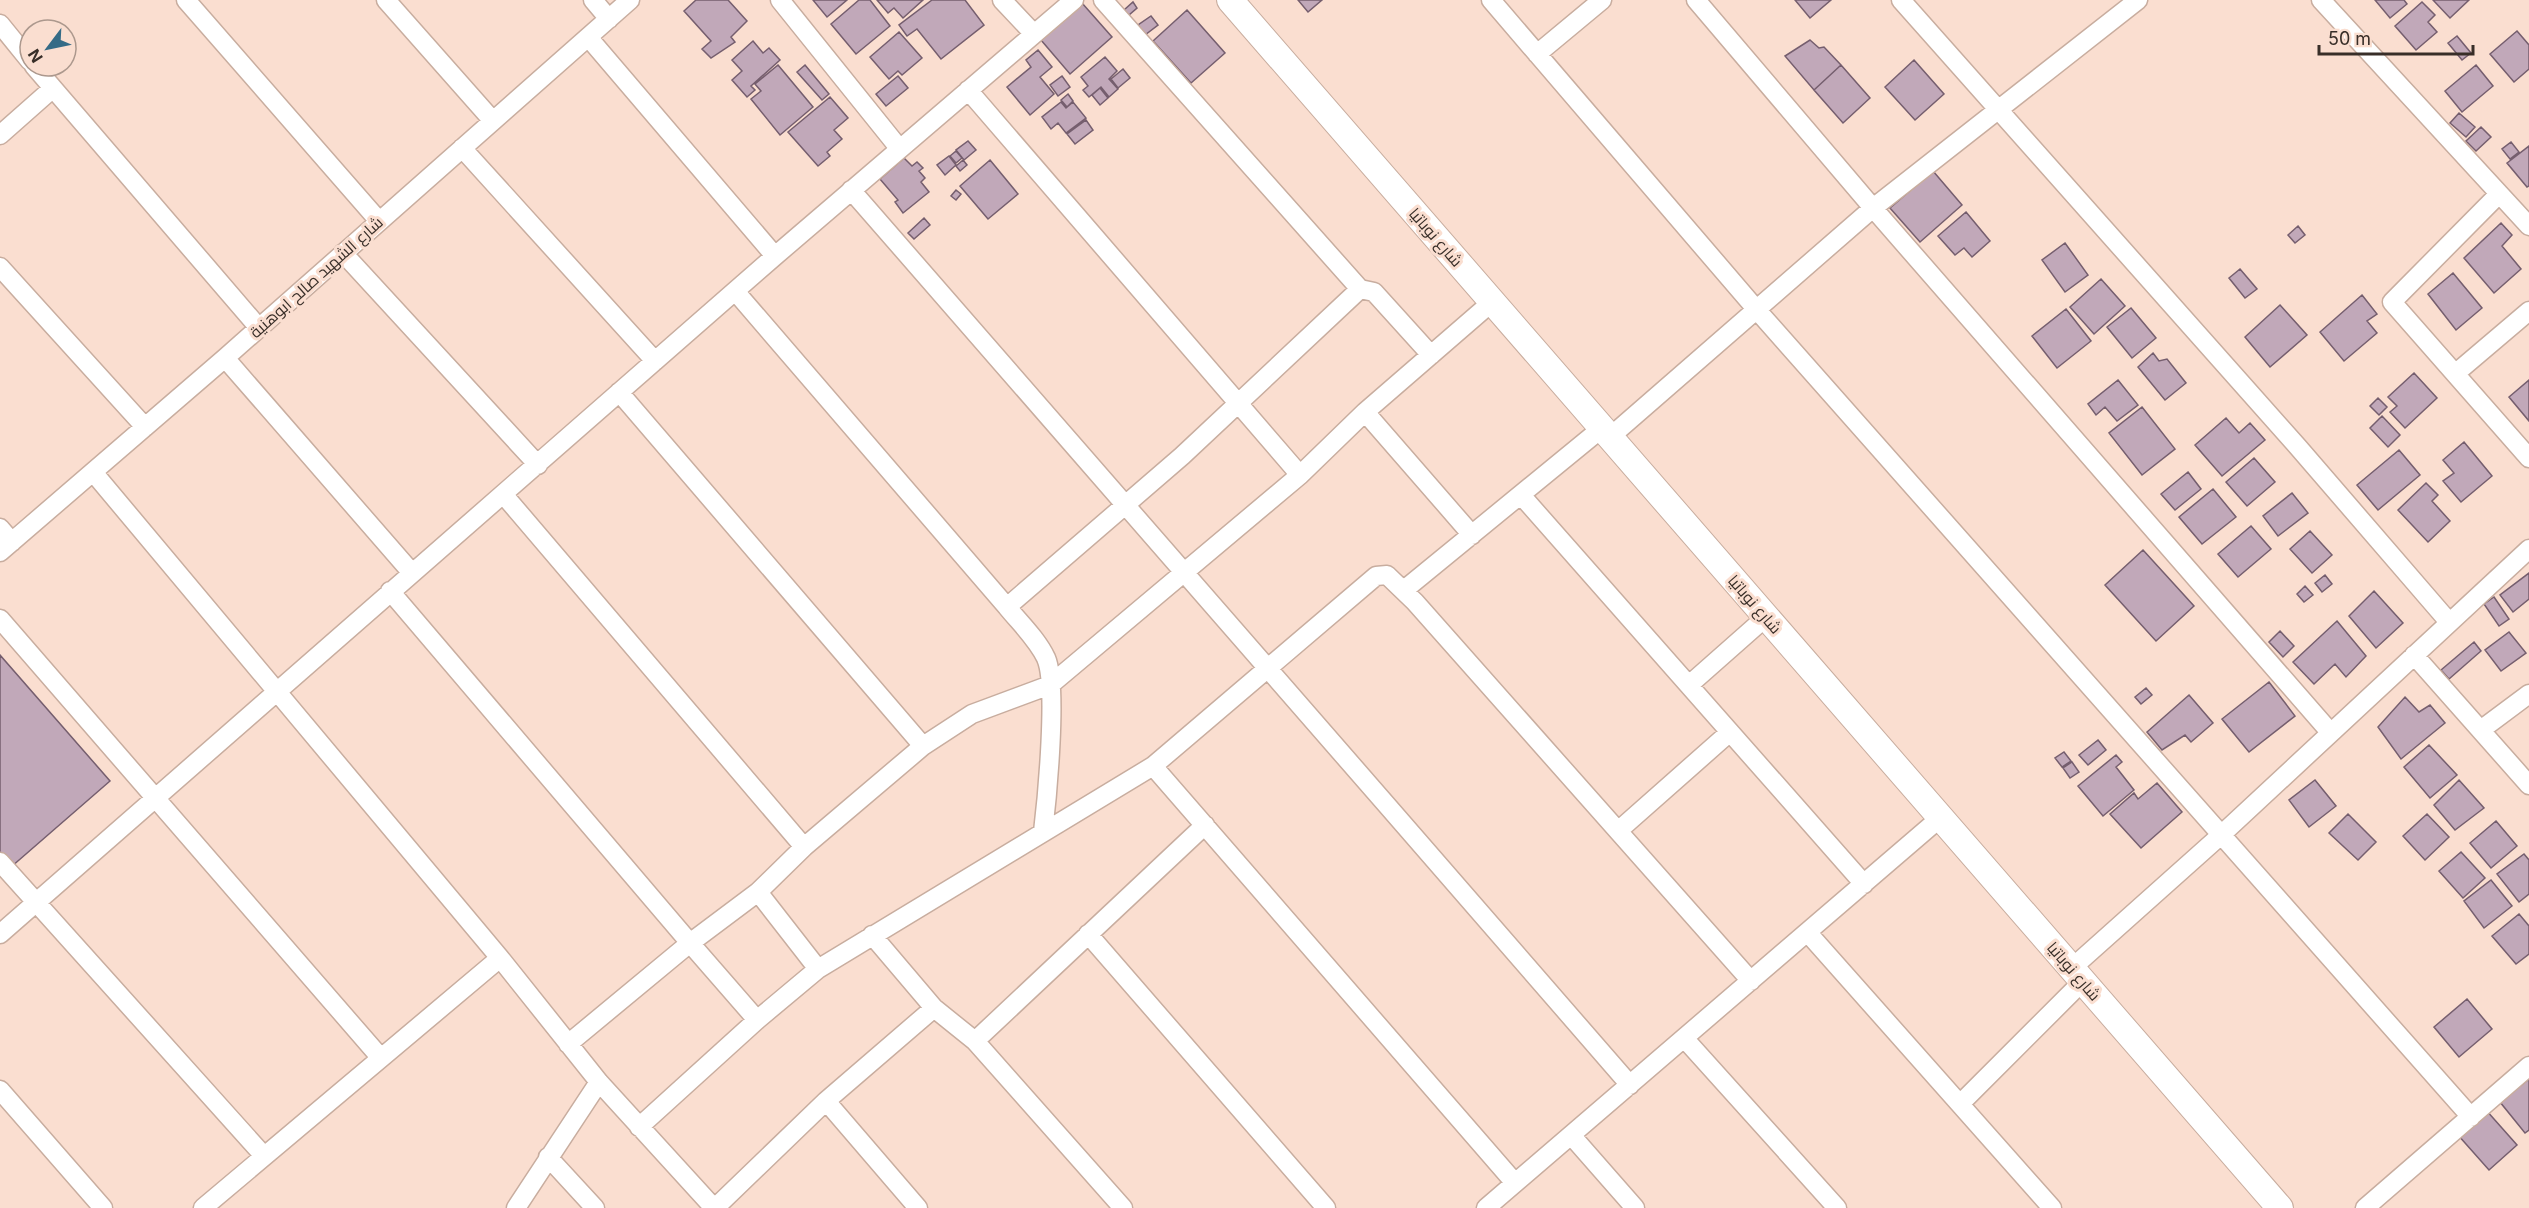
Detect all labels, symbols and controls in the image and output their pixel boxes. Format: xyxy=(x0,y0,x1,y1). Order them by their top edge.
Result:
north arrow xyxy=(18,18,78,78)
scale bar xyxy=(2319,18,2474,56)
text: 50 m xyxy=(2328,28,2371,49)
text: N xyxy=(24,45,47,66)
street label: شارع نوباتيا xyxy=(1403,203,1467,272)
street label: شارع الشهيد صالح ابوهنية xyxy=(245,212,388,344)
street label: شارع نوباتيا xyxy=(1722,570,1786,639)
street label: شارع نوباتيا xyxy=(2041,937,2105,1006)

